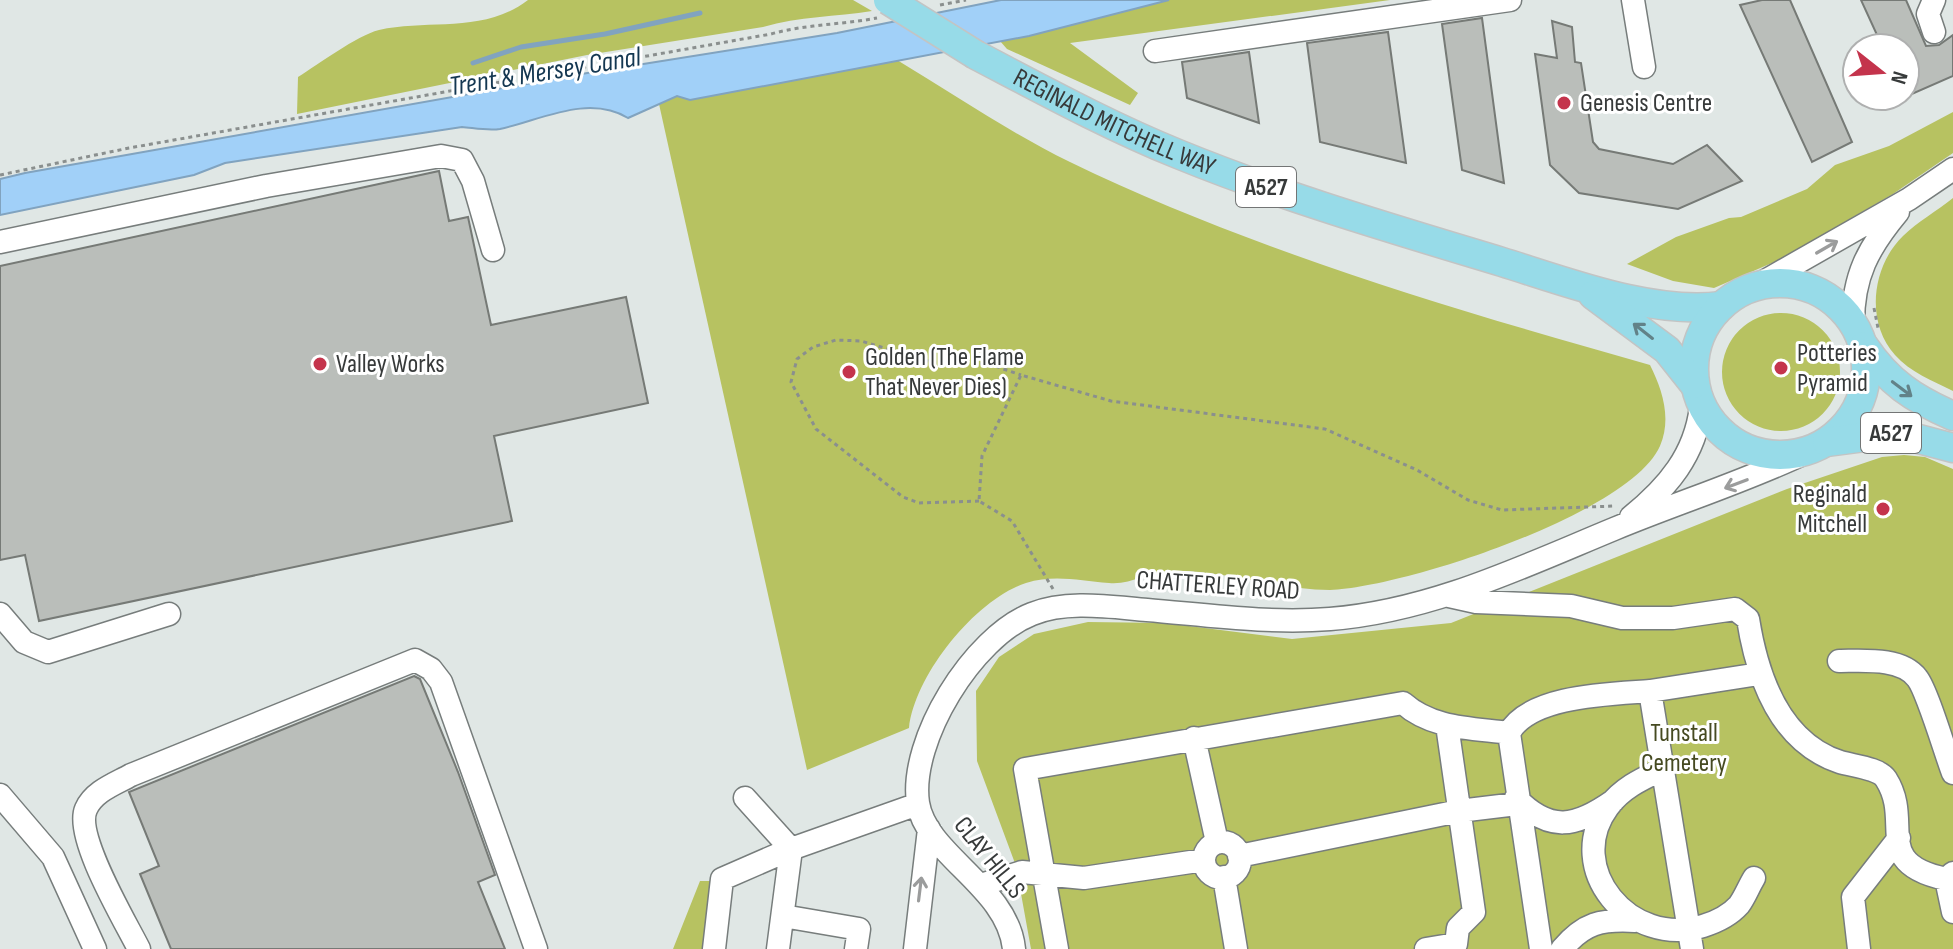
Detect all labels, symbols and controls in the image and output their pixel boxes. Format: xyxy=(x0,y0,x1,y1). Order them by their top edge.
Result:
north arrow xyxy=(1841,32,1921,112)
water label: Trent & Mersey Canal xyxy=(447,40,644,103)
street label: REGINALD MITCHELL WAY xyxy=(1008,62,1220,183)
text: N xyxy=(1884,68,1913,87)
place label: Genesis Centre xyxy=(1580,88,1712,119)
marker: Genesis Centre xyxy=(1555,94,1573,112)
road number: A527 xyxy=(1236,167,1296,207)
one-way arrow xyxy=(1815,239,1838,255)
one-way arrow xyxy=(1633,322,1654,340)
place label: Potteries Pyramid xyxy=(1797,338,1877,399)
place label: Golden (The Flame That Never Dies) xyxy=(865,342,1024,403)
place label: Valley Works xyxy=(336,349,445,380)
marker: Valley Works xyxy=(311,355,329,373)
marker: Potteries Pyramid xyxy=(1772,359,1790,377)
marker: Golden (The Flame That Never Dies) xyxy=(840,363,858,381)
one-way arrow xyxy=(1891,380,1912,397)
road number: A527 xyxy=(1861,413,1921,453)
one-way arrow xyxy=(1724,478,1749,492)
place label: Reginald Mitchell xyxy=(1793,479,1867,540)
marker: Reginald Mitchell xyxy=(1874,500,1892,518)
street label: CHATTERLEY ROAD xyxy=(1135,565,1301,607)
park label: Tunstall Cemetery xyxy=(1641,718,1727,779)
street label: CLAY HILLS xyxy=(947,811,1031,905)
one-way arrow xyxy=(913,877,928,902)

